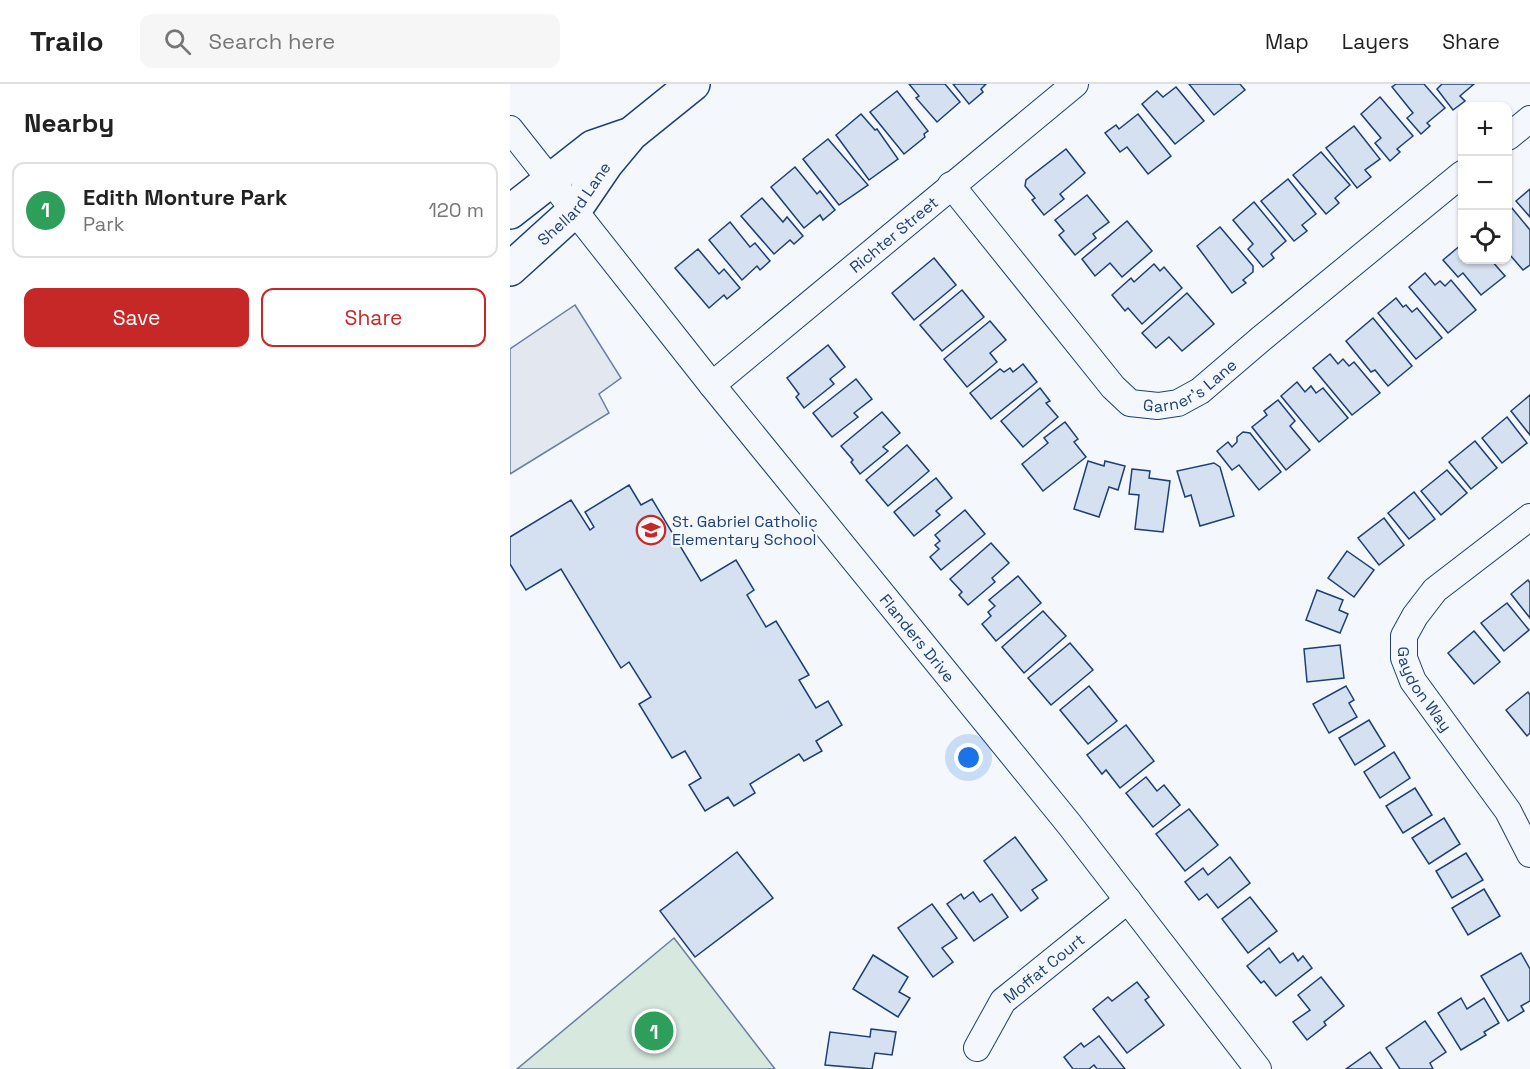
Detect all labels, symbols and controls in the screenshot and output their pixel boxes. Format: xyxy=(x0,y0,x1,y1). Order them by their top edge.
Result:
search box xyxy=(140,14,560,68)
text: Trailo xyxy=(30,23,104,59)
icon: search xyxy=(161,25,194,58)
text: Search here xyxy=(209,27,335,55)
text: Map xyxy=(1265,28,1309,55)
text: Layers xyxy=(1342,28,1409,55)
text: Share xyxy=(1442,28,1500,55)
map controls xyxy=(1458,102,1512,264)
button: + xyxy=(1458,102,1512,156)
text: Nearby xyxy=(24,106,114,140)
button: − xyxy=(1458,156,1512,210)
street label: Shellard Lane xyxy=(533,158,615,250)
text: Edith Monture Park xyxy=(83,183,287,211)
street label: Richter Street xyxy=(845,192,942,277)
text: 1 xyxy=(41,197,50,223)
text: 120 m xyxy=(428,197,484,223)
button: locate xyxy=(1458,210,1512,264)
text: Park xyxy=(83,211,125,237)
button: Save xyxy=(24,288,249,347)
button: Share xyxy=(261,288,486,347)
street label: Garner's Lane xyxy=(1142,354,1241,417)
place label: St. Gabriel Catholic Elementary School xyxy=(672,511,818,550)
school or university icon: St. Gabriel Catholic Elementary School xyxy=(635,514,667,546)
street label: Flanders Drive xyxy=(875,589,960,686)
street label: Gaydon Way xyxy=(1394,647,1457,736)
your location xyxy=(954,743,983,772)
street label: Moffat Court xyxy=(999,929,1089,1007)
pin: 1 xyxy=(634,1008,674,1054)

